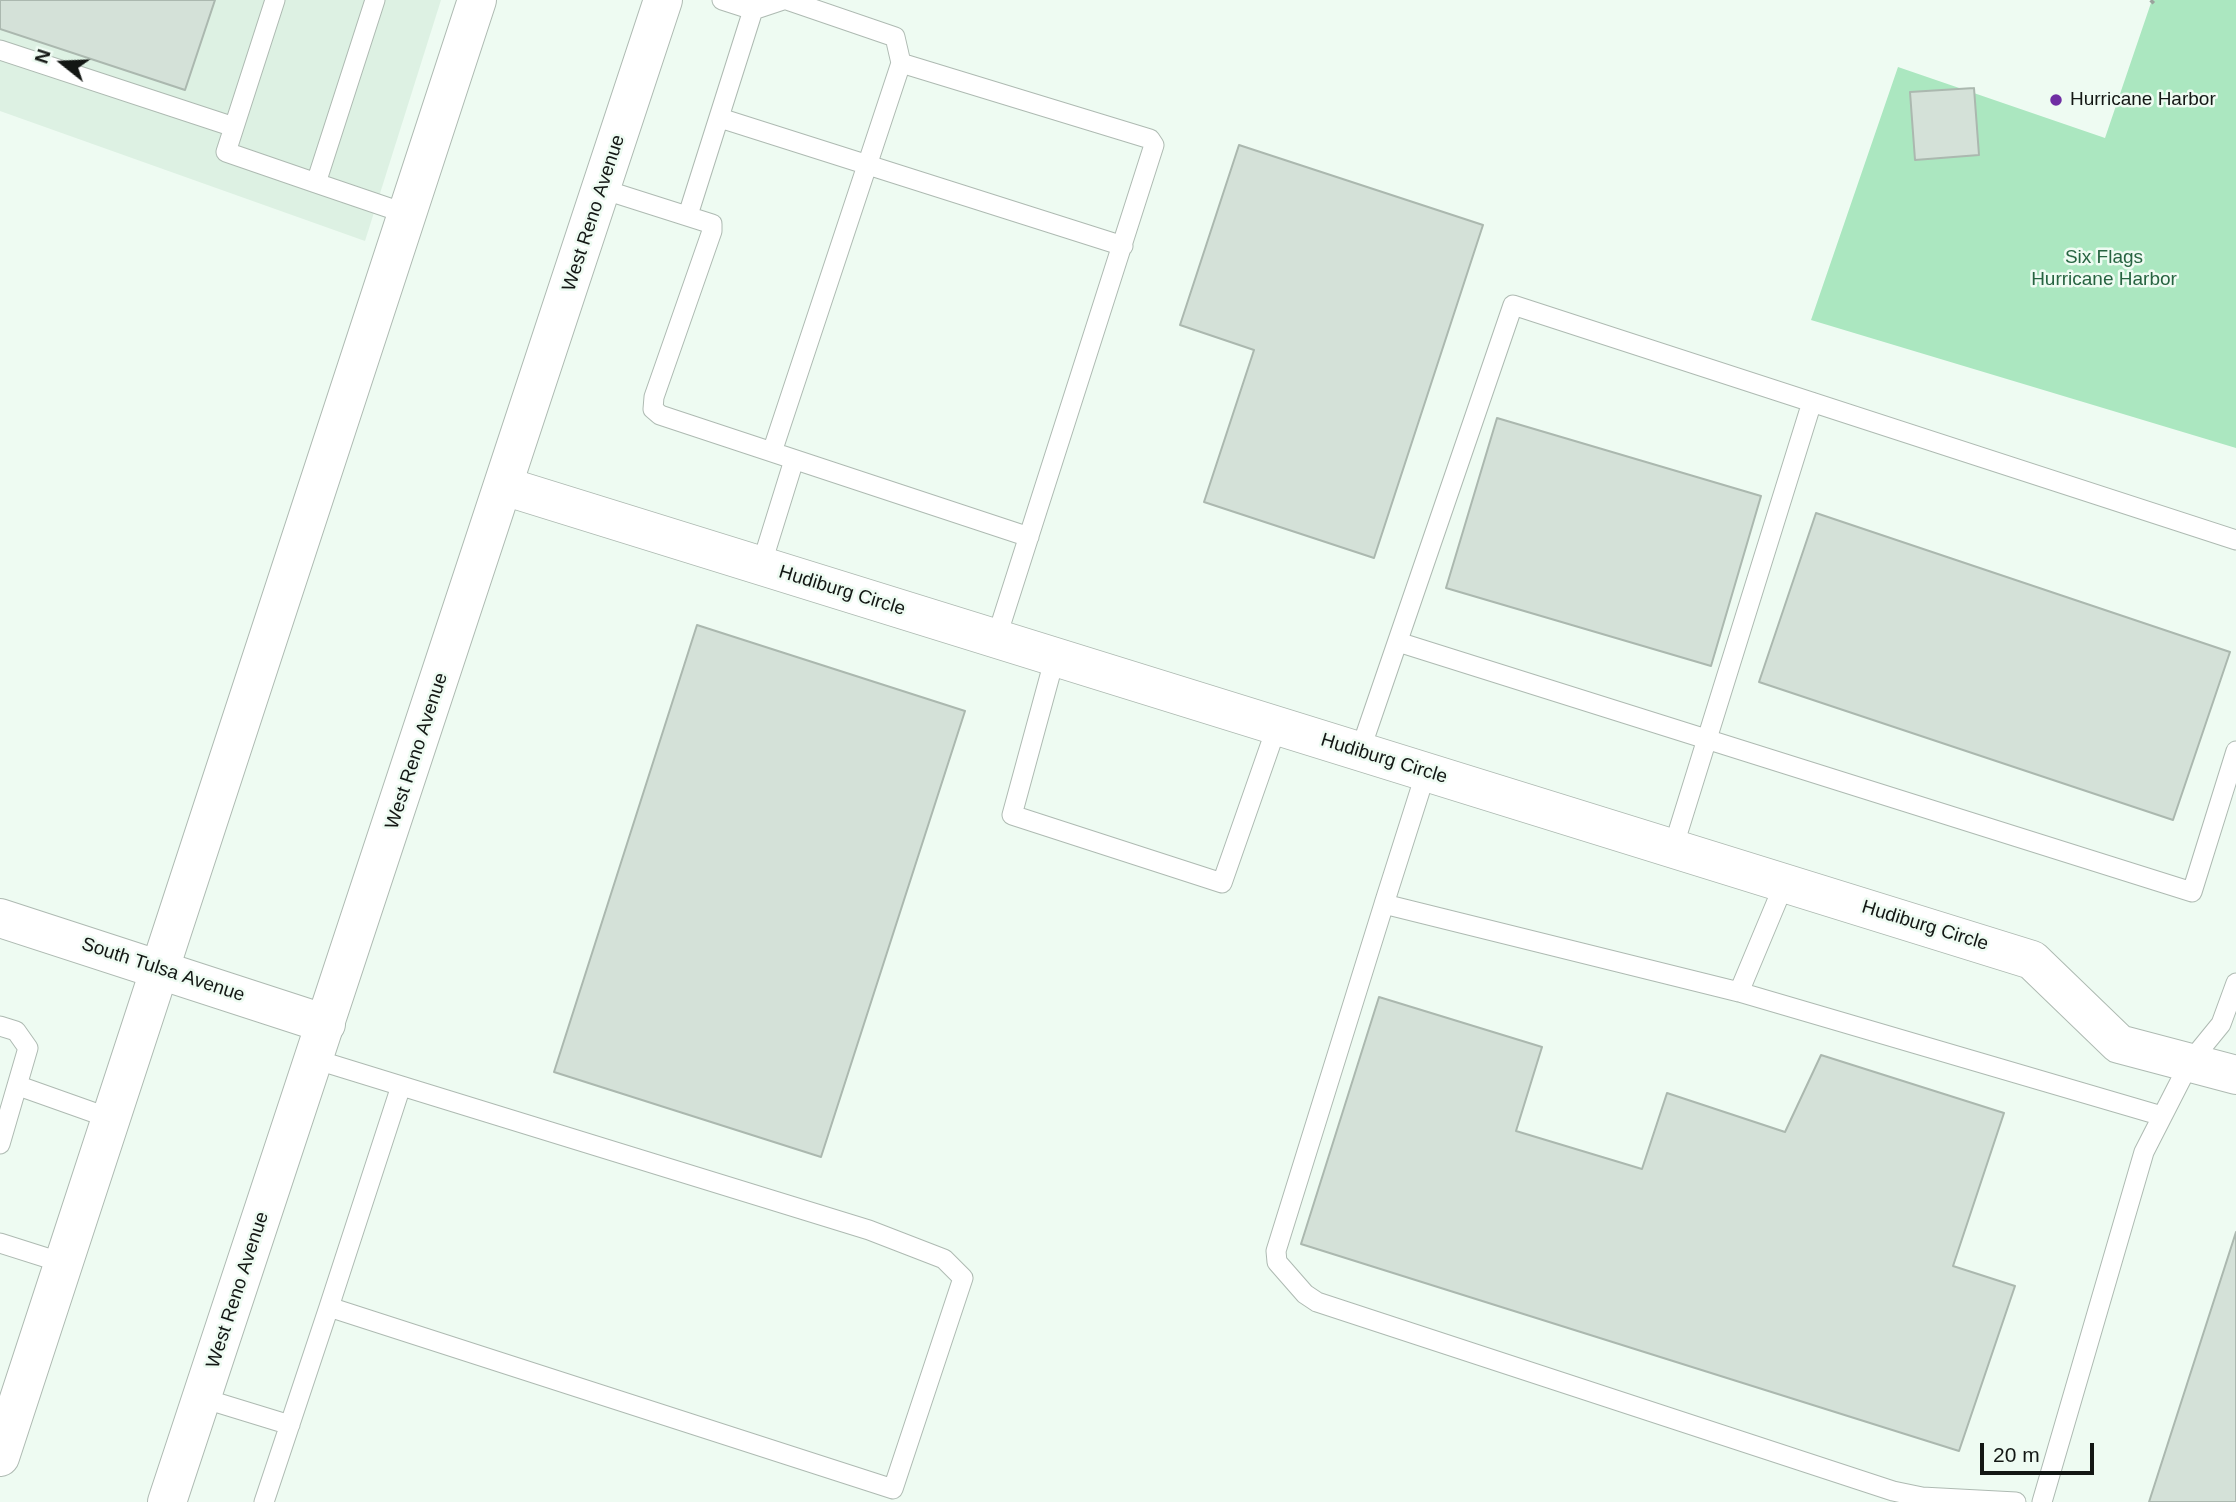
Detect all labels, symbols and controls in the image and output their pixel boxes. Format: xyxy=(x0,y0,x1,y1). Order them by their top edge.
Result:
north arrow xyxy=(28,28,98,98)
text: N xyxy=(30,47,55,66)
place label: Hurricane Harbor xyxy=(2070,89,2216,111)
marker: Hurricane Harbor xyxy=(2048,92,2064,108)
street label: West Reno Avenue xyxy=(558,132,630,294)
park label: Six Flags Hurricane Harbor xyxy=(2031,247,2177,291)
street label: Hudiburg Circle xyxy=(776,561,908,621)
street label: West Reno Avenue xyxy=(381,670,453,832)
street label: Hudiburg Circle xyxy=(1318,729,1450,789)
street label: Hudiburg Circle xyxy=(1859,896,1991,956)
street label: South Tulsa Avenue xyxy=(79,933,247,1007)
street label: West Reno Avenue xyxy=(202,1209,274,1371)
scale bar xyxy=(1984,1428,2098,1472)
text: 20 m xyxy=(1993,1443,2040,1466)

